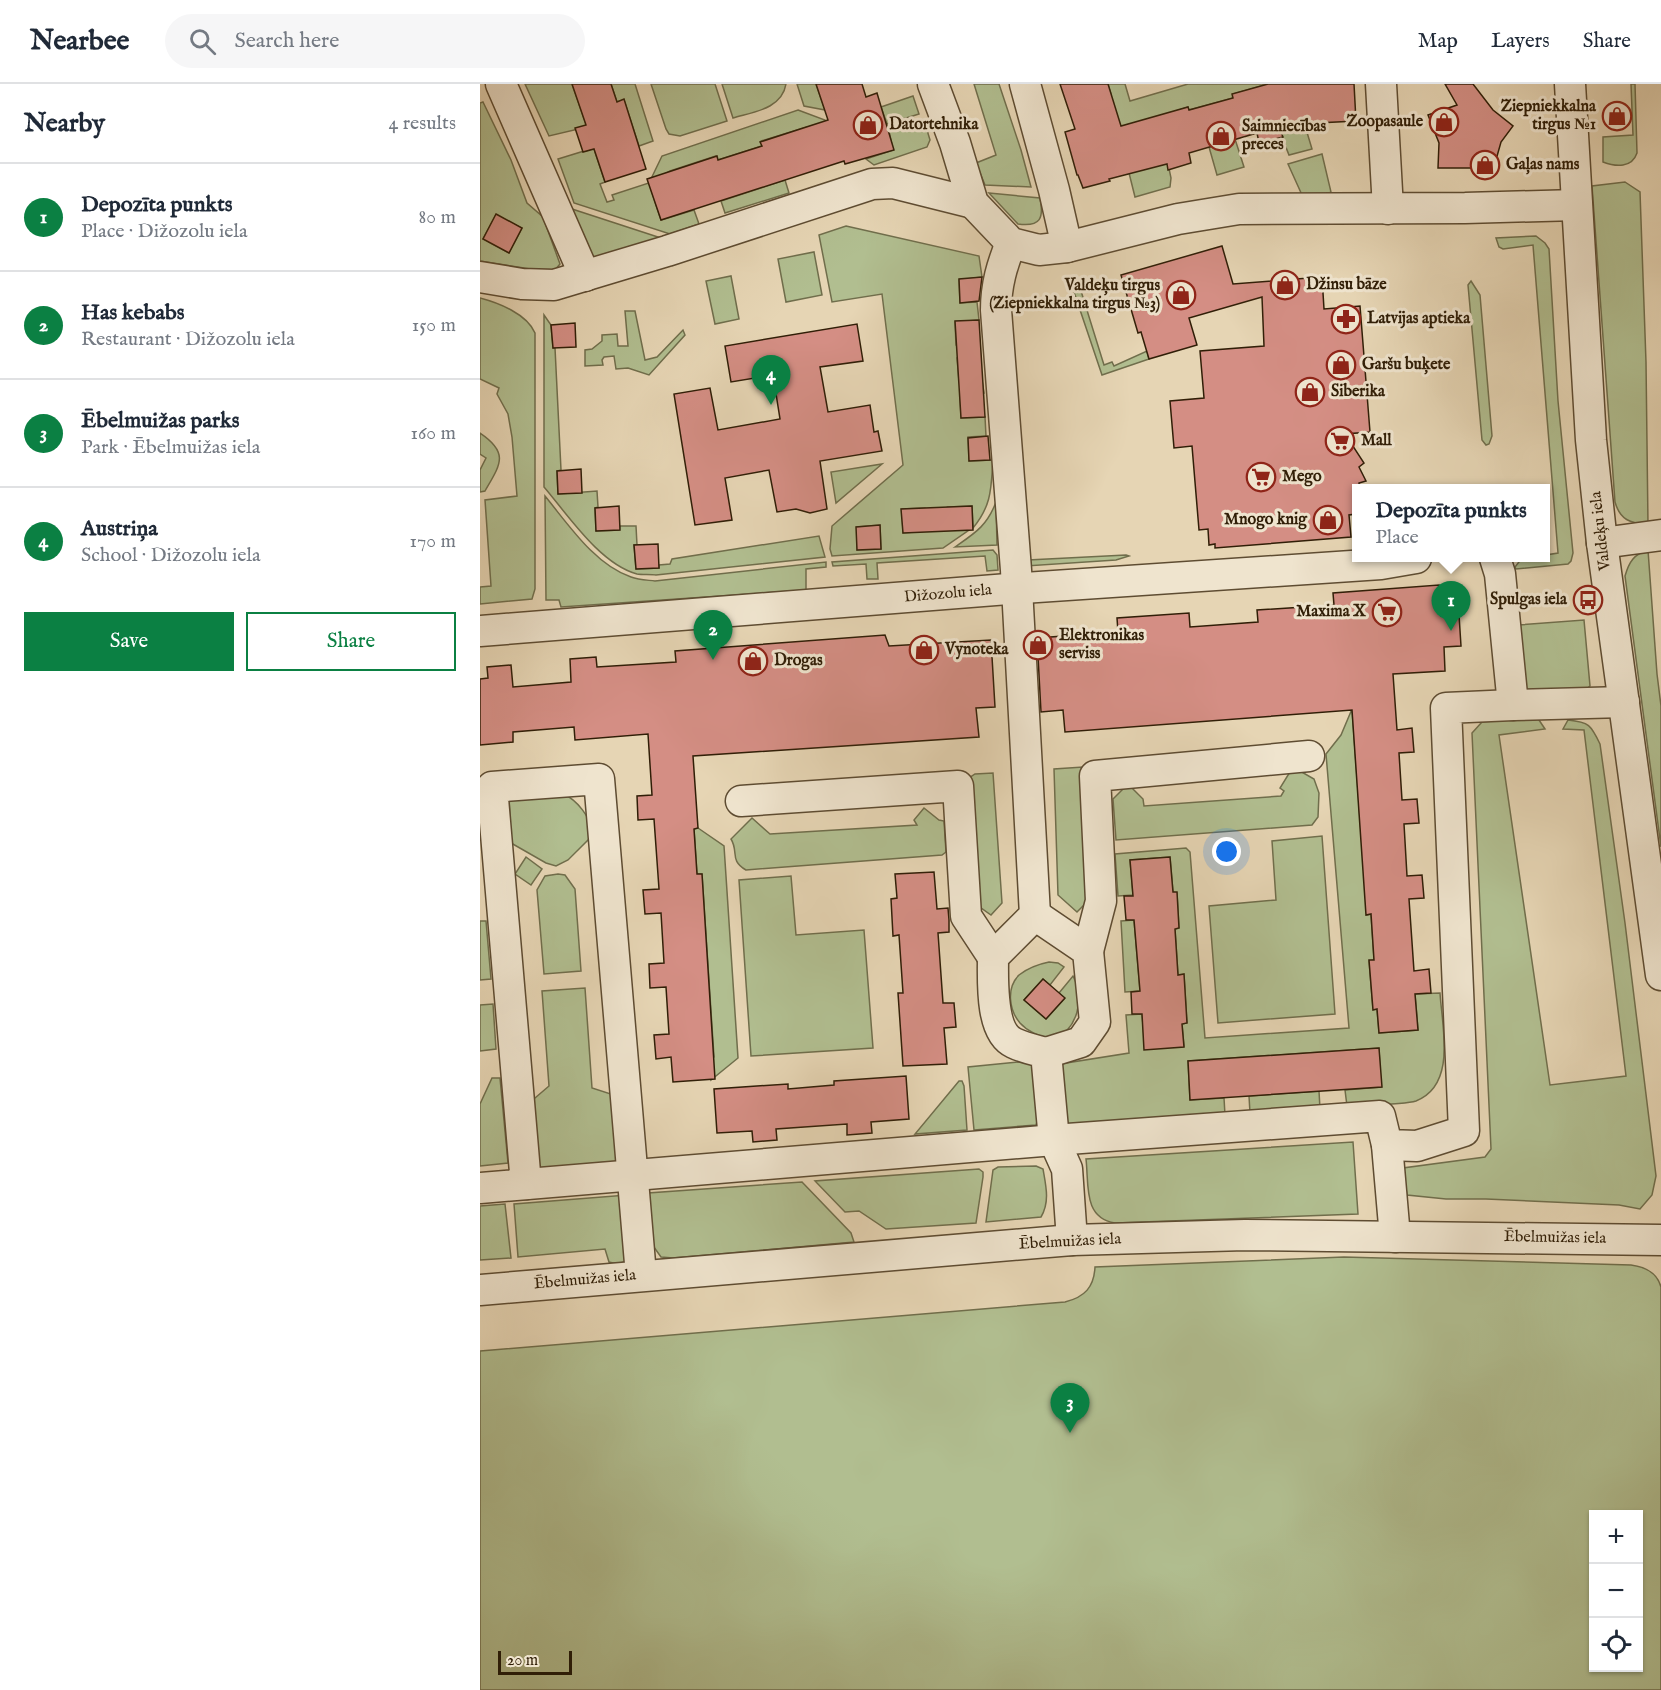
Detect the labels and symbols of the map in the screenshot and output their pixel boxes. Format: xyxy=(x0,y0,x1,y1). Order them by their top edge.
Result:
place label: Ziepniekkalna tirgus №1 xyxy=(1501,97,1597,135)
shop icon: Ziepniekkalna tirgus №1 xyxy=(1601,100,1633,132)
shop icon: Zoopasaule xyxy=(1428,106,1460,138)
shop icon: Datortehnika xyxy=(852,109,884,141)
place label: Zoopasaule xyxy=(1346,112,1424,132)
place label: Datortehnika xyxy=(889,115,979,135)
place label: Saimniecības preces xyxy=(1241,117,1326,155)
shop icon: Saimniecības preces xyxy=(1205,120,1237,152)
shop icon: Gaļas nams xyxy=(1469,149,1501,181)
place label: Gaļas nams xyxy=(1506,155,1580,175)
shop icon: Džinsu bāze xyxy=(1269,269,1301,301)
place label: Džinsu bāze xyxy=(1306,275,1387,295)
place label: Valdeķu tirgus (Ziepniekkalna tirgus №3) xyxy=(989,276,1160,314)
shop icon: Valdeķu tirgus (Ziepniekkalna tirgus №3) xyxy=(1165,279,1197,311)
pharmacy icon: Latvijas aptieka xyxy=(1330,303,1362,335)
place label: Latvijas aptieka xyxy=(1367,309,1471,329)
shop icon: Garšu buķete xyxy=(1325,349,1357,381)
place label: Garšu buķete xyxy=(1362,355,1451,375)
pin: 4 xyxy=(752,356,790,405)
shop icon: Siberika xyxy=(1294,376,1326,408)
place label: Siberika xyxy=(1331,382,1386,402)
supermarket icon: Mall xyxy=(1324,425,1356,457)
place label: Mall xyxy=(1361,431,1392,451)
supermarket icon: Mego xyxy=(1245,461,1277,493)
place label: Mego xyxy=(1282,467,1322,487)
street label: Valdeķu iela xyxy=(1586,490,1616,573)
shop icon: Mnogo knig xyxy=(1312,504,1344,536)
place label: Mnogo knig xyxy=(1224,510,1308,530)
street label: Dižozolu iela xyxy=(903,580,993,608)
pin: 1 xyxy=(1432,582,1470,631)
bus stop icon: Spulgas iela xyxy=(1572,584,1604,616)
place label: Spulgas iela xyxy=(1490,590,1568,610)
supermarket icon: Maxima X xyxy=(1371,596,1403,628)
place label: Maxima X xyxy=(1296,602,1367,622)
pin: 2 xyxy=(694,610,732,660)
place label: Elektronikas serviss xyxy=(1059,626,1145,664)
shop icon: Elektronikas serviss xyxy=(1022,629,1054,661)
shop icon: Vynoteka xyxy=(908,634,940,666)
place label: Vynoteka xyxy=(944,640,1010,660)
shop icon: Drogas xyxy=(737,645,769,677)
place label: Drogas xyxy=(774,651,823,671)
your location xyxy=(1212,837,1241,866)
street label: Ēbelmuižas iela xyxy=(1504,1227,1606,1249)
street label: Ēbelmuižas iela xyxy=(1018,1229,1122,1255)
street label: Ēbelmuižas iela xyxy=(533,1266,637,1294)
pin: 3 xyxy=(1050,1384,1090,1433)
scale bar xyxy=(498,1648,572,1676)

